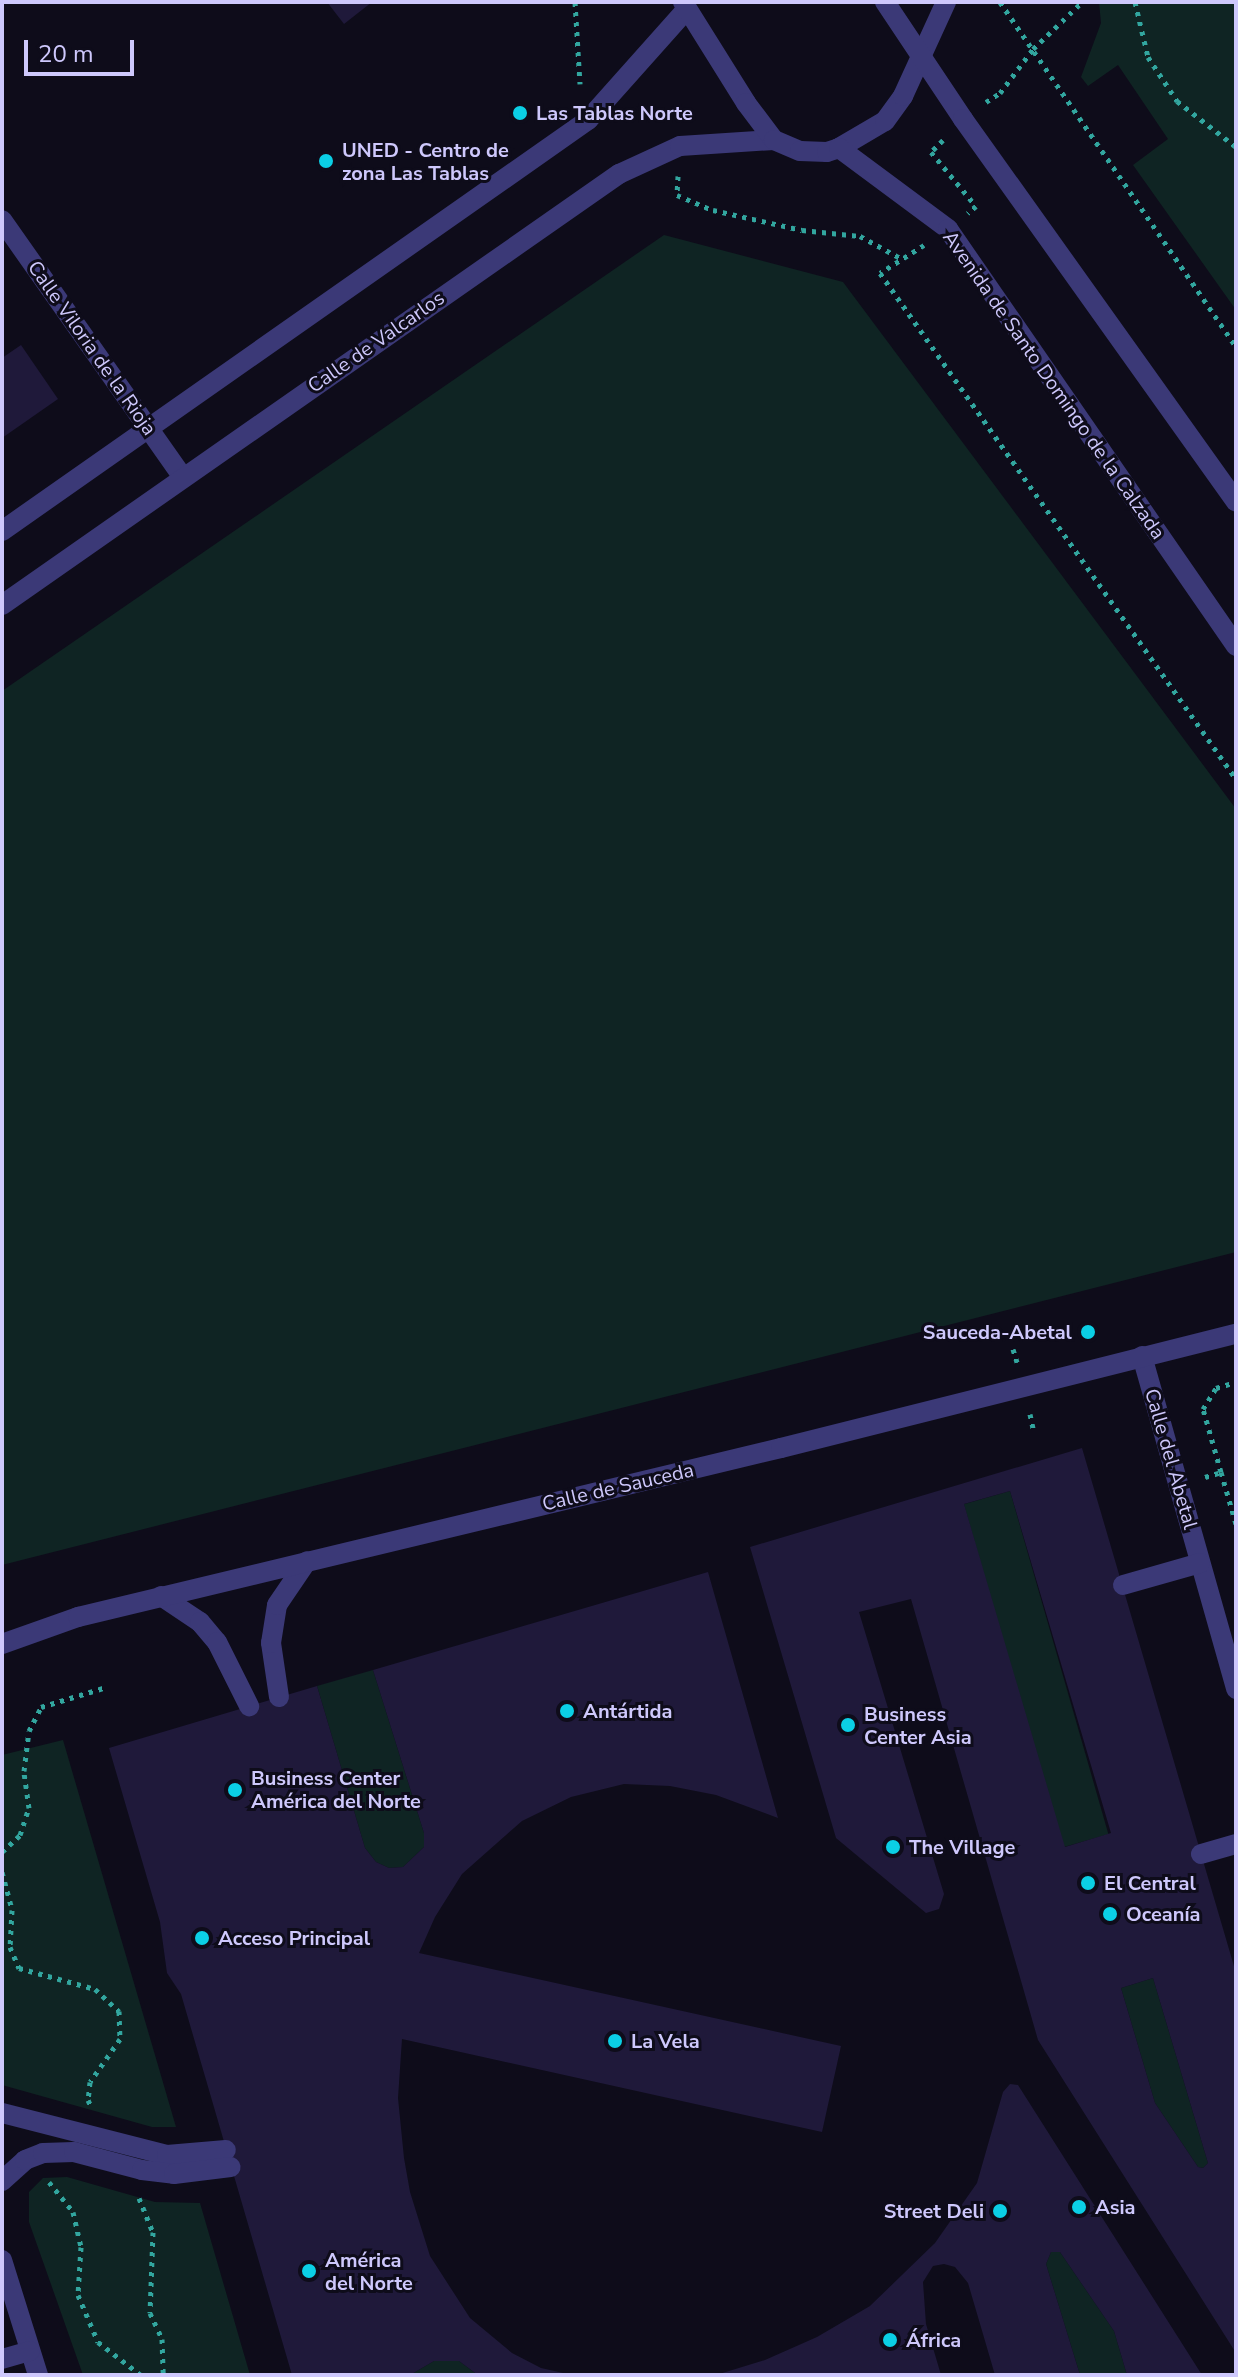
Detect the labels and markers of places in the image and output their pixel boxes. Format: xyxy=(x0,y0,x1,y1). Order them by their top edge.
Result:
place label: Las Tablas Norte xyxy=(536,101,693,125)
marker: Las Tablas Norte xyxy=(511,104,529,122)
place label: UNED - Centro de zona Las Tablas xyxy=(342,138,509,185)
marker: UNED - Centro de zona Las Tablas xyxy=(317,152,335,170)
place label: Sauceda-Abetal xyxy=(923,1320,1072,1344)
marker: Sauceda-Abetal xyxy=(1079,1323,1097,1341)
place label: Antártida xyxy=(583,1699,672,1723)
marker: Antártida xyxy=(558,1702,576,1720)
place label: Business Center Asia xyxy=(864,1702,972,1749)
marker: Business Center Asia xyxy=(839,1716,857,1734)
place label: Business Center América del Norte xyxy=(251,1766,421,1813)
marker: Business Center América del Norte xyxy=(226,1781,244,1799)
place label: The Village xyxy=(909,1835,1015,1859)
marker: The Village xyxy=(884,1838,902,1856)
place label: El Central xyxy=(1104,1871,1196,1895)
marker: El Central xyxy=(1079,1874,1097,1892)
place label: Oceanía xyxy=(1126,1902,1200,1926)
marker: Oceanía xyxy=(1101,1905,1119,1923)
place label: Acceso Principal xyxy=(218,1926,370,1950)
marker: Acceso Principal xyxy=(193,1929,211,1947)
place label: La Vela xyxy=(631,2029,700,2053)
marker: La Vela xyxy=(606,2032,624,2050)
place label: Asia xyxy=(1095,2195,1136,2219)
marker: Asia xyxy=(1070,2198,1088,2216)
place label: Street Deli xyxy=(884,2199,984,2223)
marker: Street Deli xyxy=(991,2202,1009,2220)
place label: América del Norte xyxy=(325,2248,413,2295)
marker: América del Norte xyxy=(300,2262,318,2280)
place label: África xyxy=(906,2328,961,2352)
marker: África xyxy=(881,2331,899,2349)

